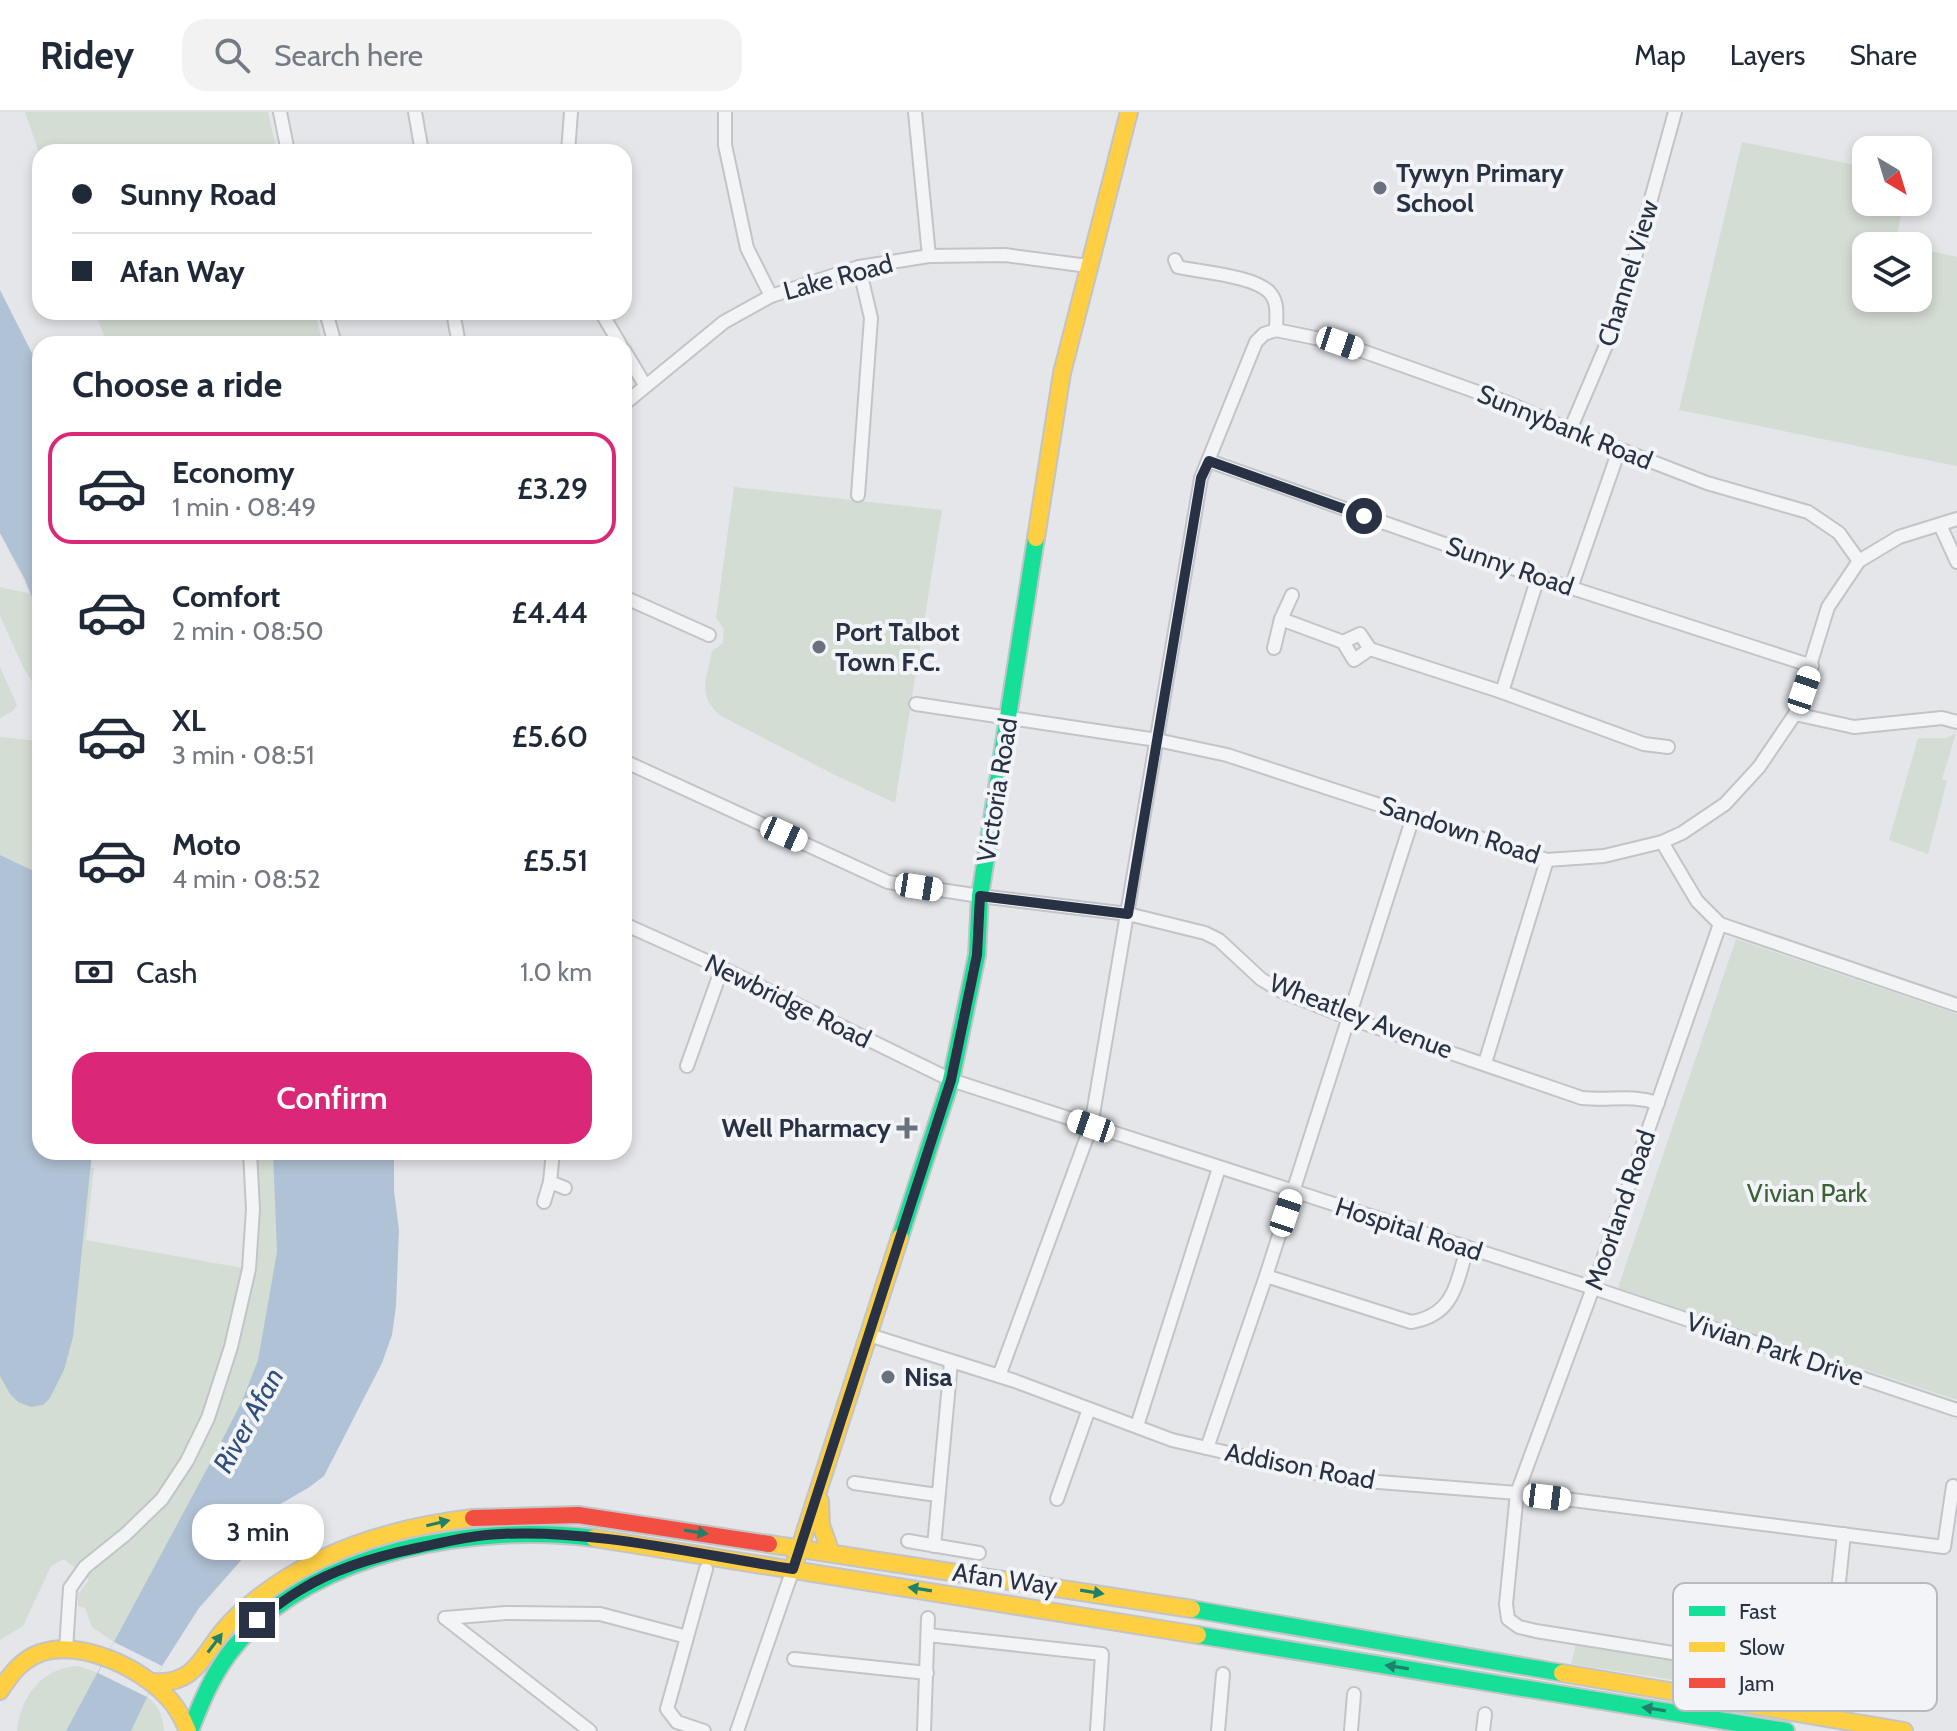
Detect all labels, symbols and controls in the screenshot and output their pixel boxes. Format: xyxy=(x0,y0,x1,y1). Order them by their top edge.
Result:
search box xyxy=(182,19,742,91)
text: Ridey xyxy=(40,32,134,79)
icon: search xyxy=(210,33,254,77)
text: Search here xyxy=(274,37,423,74)
text: Map xyxy=(1634,38,1686,72)
text: Layers xyxy=(1730,38,1805,72)
text: Share xyxy=(1849,38,1917,72)
north arrow xyxy=(1852,136,1932,216)
map controls xyxy=(1852,136,1932,312)
place label: Tywyn Primary School xyxy=(1396,157,1564,219)
text: Sunny Road xyxy=(120,176,277,213)
marker: Tywyn Primary School xyxy=(1371,179,1389,197)
street label: Channel View xyxy=(1591,196,1666,350)
button: layers xyxy=(1852,232,1932,312)
street label: Lake Road xyxy=(780,247,896,307)
text: Afan Way xyxy=(120,253,245,290)
car xyxy=(1313,324,1367,362)
text: Choose a ride xyxy=(72,362,282,406)
street label: Sunnybank Road xyxy=(1473,377,1657,477)
icon: car xyxy=(76,452,148,524)
text: Economy xyxy=(172,454,295,491)
text: £3.29 xyxy=(517,470,588,507)
text: 1 min · 08:49 xyxy=(172,491,316,523)
route start xyxy=(1346,498,1382,534)
street label: Sunny Road xyxy=(1442,529,1578,603)
icon: car xyxy=(76,576,148,648)
text: Comfort xyxy=(172,578,280,615)
text: £4.44 xyxy=(512,594,588,631)
text: 2 min · 08:50 xyxy=(172,615,324,647)
place label: Port Talbot Town F.C. xyxy=(835,616,960,678)
marker: Port Talbot Town F.C. xyxy=(810,638,828,656)
car xyxy=(1785,663,1823,717)
icon: car xyxy=(76,700,148,772)
text: XL xyxy=(172,702,206,739)
street label: Victoria Road xyxy=(970,716,1024,864)
text: £5.60 xyxy=(512,718,588,755)
text: 3 min · 08:51 xyxy=(172,739,315,771)
street label: Sandown Road xyxy=(1376,789,1544,871)
car xyxy=(757,813,811,855)
icon: car xyxy=(76,824,148,896)
text: Moto xyxy=(172,826,241,863)
text: £5.51 xyxy=(523,842,588,879)
text: 4 min · 08:52 xyxy=(172,863,321,895)
car xyxy=(893,871,945,903)
street label: Newbridge Road xyxy=(700,947,876,1055)
icon: cash xyxy=(72,950,116,994)
text: Cash xyxy=(136,954,198,991)
text: 1.0 km xyxy=(520,956,592,988)
street label: Wheatley Avenue xyxy=(1265,966,1457,1066)
button: Confirm xyxy=(72,1052,592,1144)
car xyxy=(1064,1107,1118,1145)
place label: Well Pharmacy xyxy=(722,1112,891,1144)
marker: Well Pharmacy xyxy=(898,1119,916,1137)
street label: Moorland Road xyxy=(1578,1126,1662,1294)
park label: Vivian Park xyxy=(1747,1177,1868,1209)
car xyxy=(1267,1186,1305,1240)
street label: Hospital Road xyxy=(1331,1190,1487,1268)
street label: Vivian Park Drive xyxy=(1682,1305,1868,1393)
place label: Nisa xyxy=(904,1361,952,1393)
water label: River Afan xyxy=(205,1362,291,1478)
marker: Nisa xyxy=(879,1368,897,1386)
street label: Addison Road xyxy=(1222,1436,1378,1496)
car xyxy=(1522,1482,1572,1512)
callout: 3 min xyxy=(191,1504,323,1560)
text: 3 min xyxy=(227,1516,289,1548)
one-way arrow xyxy=(426,1516,451,1529)
one-way arrow xyxy=(684,1526,709,1539)
street label: Afan Way xyxy=(950,1556,1060,1602)
one-way arrow xyxy=(907,1583,932,1595)
legend xyxy=(1673,1583,1937,1711)
one-way arrow xyxy=(1079,1587,1104,1599)
text: Fast xyxy=(1739,1598,1777,1625)
route end xyxy=(239,1602,275,1638)
one-way arrow xyxy=(206,1632,222,1653)
text: Slow xyxy=(1739,1634,1785,1661)
one-way arrow xyxy=(1385,1661,1410,1673)
text: Jam xyxy=(1738,1670,1774,1697)
one-way arrow xyxy=(1641,1703,1666,1715)

